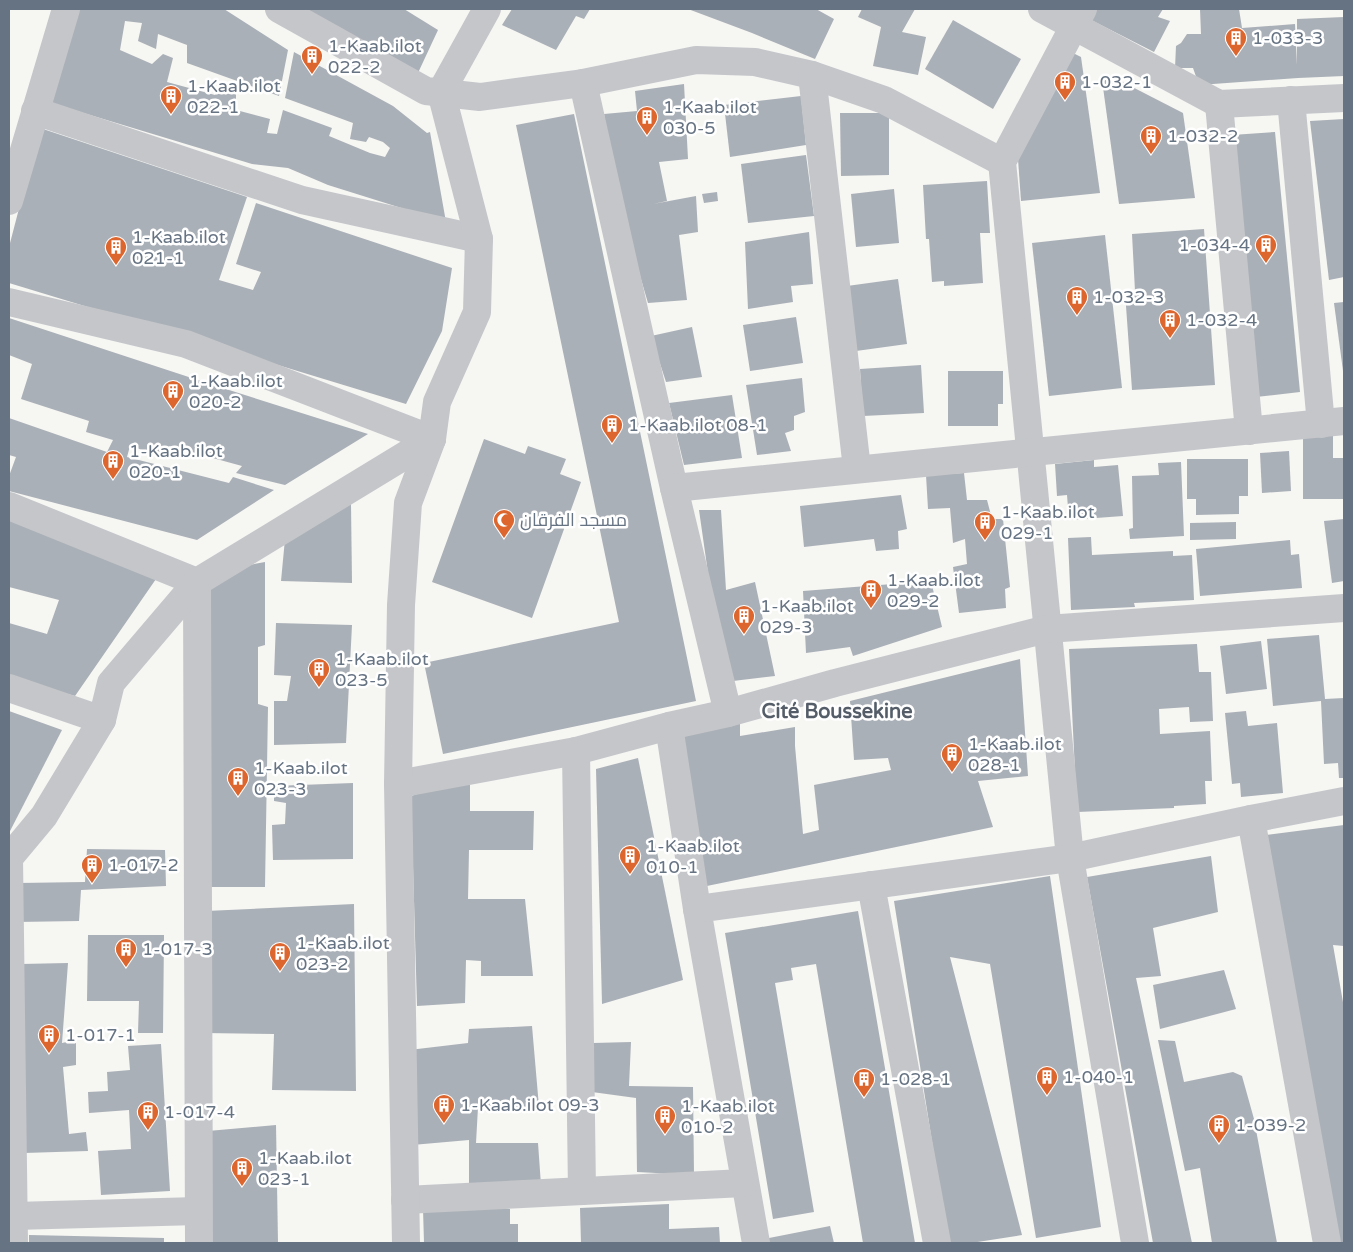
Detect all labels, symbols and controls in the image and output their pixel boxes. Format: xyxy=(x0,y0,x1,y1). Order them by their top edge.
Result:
building icon: 1-033-3 xyxy=(1224,26,1248,57)
place label: 1-033-3 xyxy=(1252,27,1323,49)
place label: 1-Kaab.ilot 022-2 xyxy=(328,35,422,78)
building icon: 1-Kaab.ilot 022-2 xyxy=(300,44,324,75)
building icon: 1-032-1 xyxy=(1053,70,1077,101)
place label: 1-032-1 xyxy=(1081,71,1152,93)
place label: 1-Kaab.ilot 022-1 xyxy=(187,75,281,118)
building icon: 1-Kaab.ilot 022-1 xyxy=(159,84,183,115)
place label: 1-Kaab.ilot 030-5 xyxy=(663,96,757,139)
building icon: 1-Kaab.ilot 030-5 xyxy=(635,105,659,136)
building icon: 1-032-2 xyxy=(1139,124,1163,155)
place label: 1-032-2 xyxy=(1167,125,1238,147)
place label: 1-Kaab.ilot 021-1 xyxy=(132,226,226,269)
building icon: 1-034-4 xyxy=(1254,233,1278,264)
place label: 1-034-4 xyxy=(1178,234,1250,256)
building icon: 1-Kaab.ilot 021-1 xyxy=(104,235,128,266)
building icon: 1-032-3 xyxy=(1065,285,1089,316)
place label: 1-032-3 xyxy=(1093,286,1164,308)
building icon: 1-032-4 xyxy=(1158,308,1182,339)
place label: 1-032-4 xyxy=(1186,309,1257,331)
place label: 1-Kaab.ilot 020-2 xyxy=(189,370,283,413)
building icon: 1-Kaab.ilot 020-2 xyxy=(161,379,185,410)
building icon: 1-Kaab.ilot 08-1 xyxy=(600,413,624,444)
place label: 1-Kaab.ilot 08-1 xyxy=(628,414,767,436)
place label: 1-Kaab.ilot 020-1 xyxy=(129,440,223,483)
building icon: 1-Kaab.ilot 020-1 xyxy=(101,449,125,480)
place label: 1-Kaab.ilot 029-1 xyxy=(1001,501,1095,544)
mosque icon: مسجد الفرقان xyxy=(492,508,516,539)
place label: مسجد الفرقان xyxy=(520,509,627,531)
building icon: 1-Kaab.ilot 029-1 xyxy=(973,510,997,541)
place label: 1-Kaab.ilot 029-2 xyxy=(887,569,981,612)
building icon: 1-Kaab.ilot 029-2 xyxy=(859,578,883,609)
place label: 1-Kaab.ilot 029-3 xyxy=(760,595,854,638)
building icon: 1-Kaab.ilot 029-3 xyxy=(732,604,756,635)
place label: 1-Kaab.ilot 023-5 xyxy=(335,648,429,691)
building icon: 1-Kaab.ilot 023-5 xyxy=(307,657,331,688)
district label: Cité Boussekine xyxy=(762,700,912,724)
place label: 1-Kaab.ilot 028-1 xyxy=(968,733,1062,776)
building icon: 1-Kaab.ilot 028-1 xyxy=(940,742,964,773)
place label: 1-Kaab.ilot 023-3 xyxy=(254,757,348,800)
building icon: 1-Kaab.ilot 023-3 xyxy=(226,766,250,797)
place label: 1-Kaab.ilot 010-1 xyxy=(646,835,740,878)
building icon: 1-Kaab.ilot 010-1 xyxy=(618,844,642,875)
building icon: 1-017-2 xyxy=(80,853,104,884)
place label: 1-017-2 xyxy=(108,854,179,876)
place label: 1-Kaab.ilot 023-2 xyxy=(296,932,390,975)
building icon: 1-017-3 xyxy=(114,937,138,968)
place label: 1-017-3 xyxy=(142,938,213,960)
building icon: 1-Kaab.ilot 023-2 xyxy=(268,941,292,972)
building icon: 1-017-1 xyxy=(37,1023,61,1054)
place label: 1-017-1 xyxy=(65,1024,136,1046)
building icon: 1-040-1 xyxy=(1035,1065,1059,1096)
place label: 1-040-1 xyxy=(1063,1066,1134,1088)
building icon: 1-028-1 xyxy=(852,1067,876,1098)
place label: 1-028-1 xyxy=(880,1068,951,1090)
building icon: 1-Kaab.ilot 09-3 xyxy=(432,1093,456,1124)
place label: 1-Kaab.ilot 09-3 xyxy=(460,1094,599,1116)
place label: 1-Kaab.ilot 010-2 xyxy=(681,1095,775,1138)
building icon: 1-017-4 xyxy=(136,1100,160,1131)
place label: 1-017-4 xyxy=(164,1101,235,1123)
building icon: 1-Kaab.ilot 010-2 xyxy=(653,1104,677,1135)
building icon: 1-039-2 xyxy=(1207,1113,1231,1144)
place label: 1-039-2 xyxy=(1235,1114,1306,1136)
place label: 1-Kaab.ilot 023-1 xyxy=(258,1147,352,1190)
building icon: 1-Kaab.ilot 023-1 xyxy=(230,1156,254,1187)

